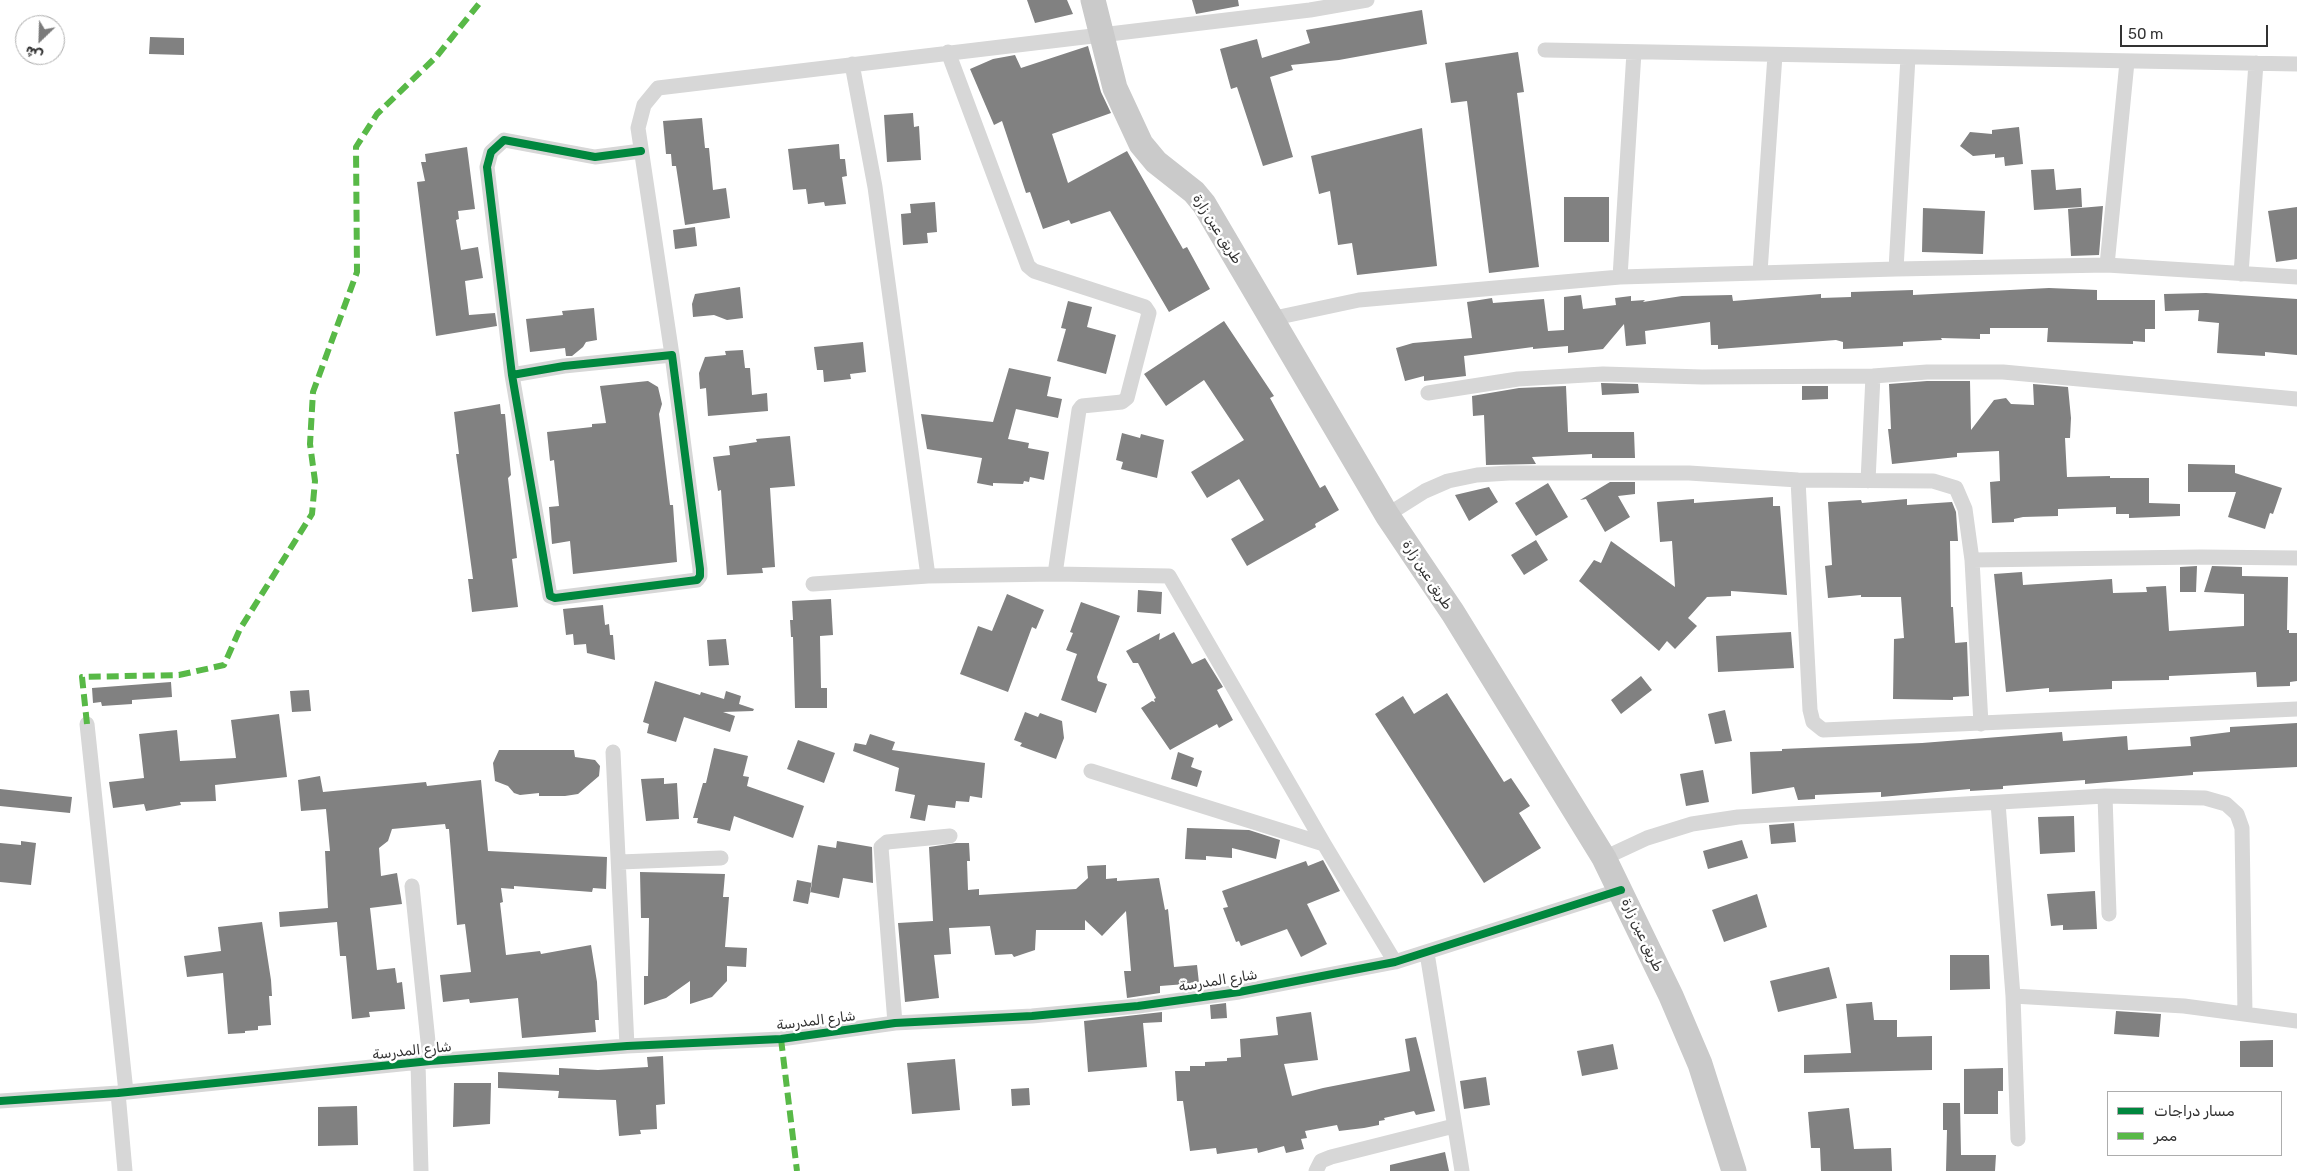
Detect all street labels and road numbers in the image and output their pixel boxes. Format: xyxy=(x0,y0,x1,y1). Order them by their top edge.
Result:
street label: طريق عين زارة xyxy=(1189,191,1245,267)
street label: طريق عين زارة xyxy=(1398,537,1456,613)
street label: طريق عين زارة xyxy=(1618,895,1666,975)
street label: شارع المدرسة xyxy=(1177,966,1259,996)
street label: شارع المدرسة xyxy=(775,1008,857,1034)
street label: شارع المدرسة xyxy=(371,1038,453,1064)

